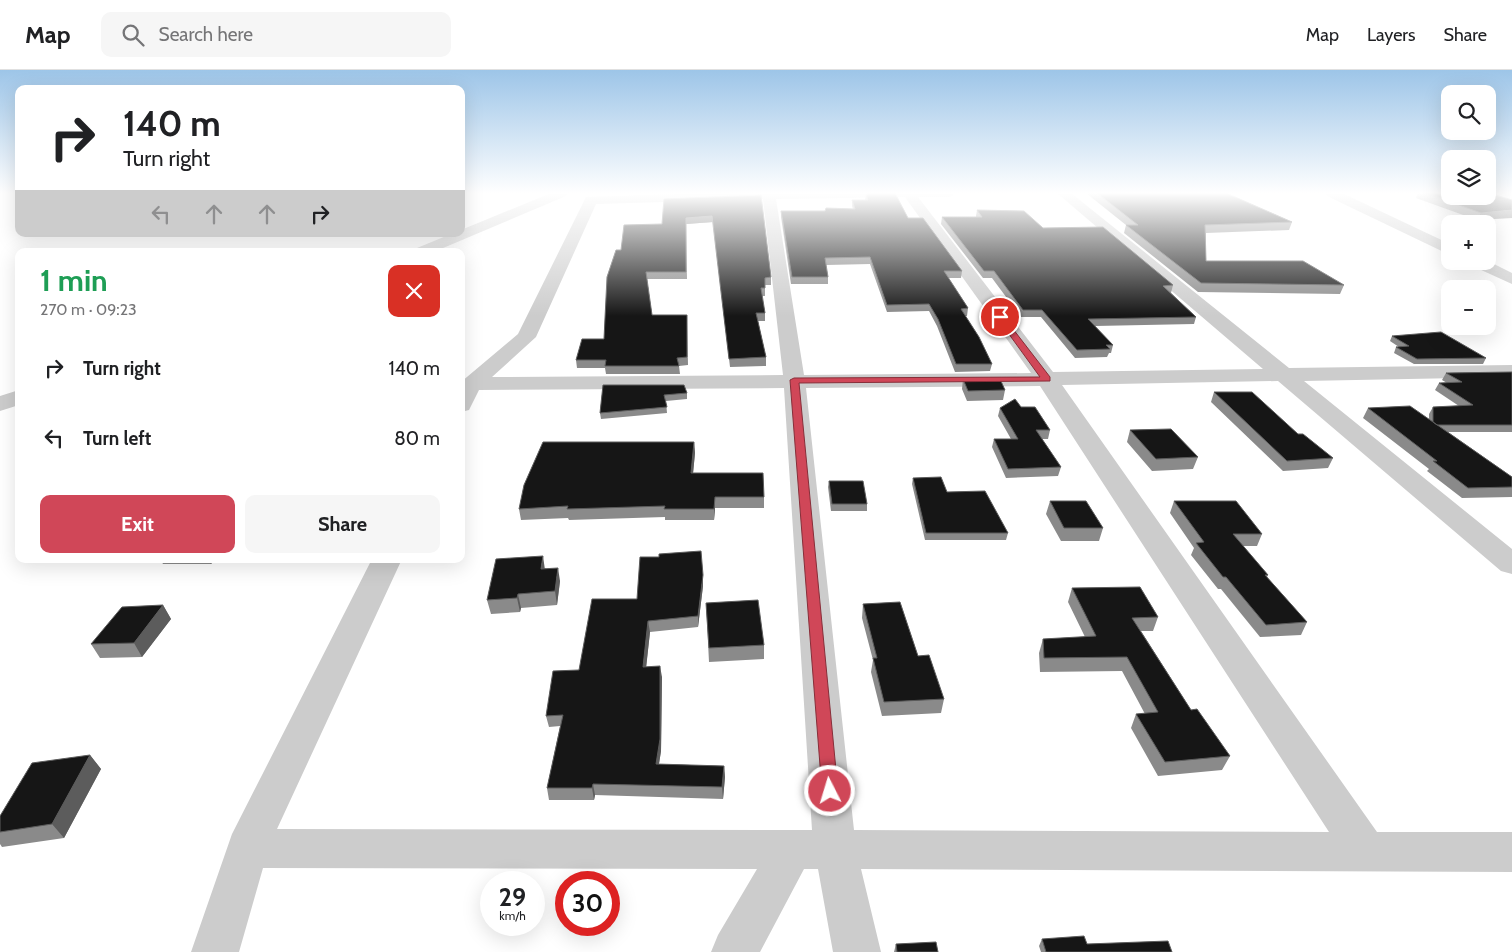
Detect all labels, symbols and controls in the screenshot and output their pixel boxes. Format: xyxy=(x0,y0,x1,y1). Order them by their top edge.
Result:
search box xyxy=(101,12,451,57)
text: Map xyxy=(25,20,71,49)
icon: search xyxy=(119,21,147,49)
text: Search here xyxy=(159,23,253,46)
text: Map xyxy=(1306,24,1339,46)
text: Layers xyxy=(1367,24,1416,46)
text: Share xyxy=(1444,24,1487,46)
map controls xyxy=(1441,85,1496,335)
button: search xyxy=(1441,85,1496,140)
text: 140 m xyxy=(123,102,221,145)
icon: right xyxy=(40,105,105,170)
text: Turn right xyxy=(123,145,210,172)
button: layers xyxy=(1441,150,1496,205)
icon: left xyxy=(147,200,175,228)
icon: ahead xyxy=(200,200,228,228)
icon: ahead xyxy=(253,200,281,228)
icon: right xyxy=(306,200,334,228)
button: + xyxy=(1441,215,1496,270)
text: 1 min xyxy=(40,262,108,299)
button: close xyxy=(388,265,440,317)
button: − xyxy=(1441,280,1496,335)
pin xyxy=(979,296,1021,338)
text: 270 m · 09:23 xyxy=(40,300,137,319)
icon: arrive xyxy=(986,303,1014,331)
icon: right xyxy=(40,354,68,382)
text: Turn right xyxy=(83,357,161,380)
text: 140 m xyxy=(389,357,440,380)
icon: left xyxy=(40,424,68,452)
text: Turn left xyxy=(83,427,151,450)
text: 80 m xyxy=(394,427,440,450)
button: Exit xyxy=(40,495,235,553)
button: Share xyxy=(245,495,440,553)
position arrow xyxy=(803,764,855,816)
speed limit sign: 30 xyxy=(555,871,620,936)
text: 29 xyxy=(499,882,526,912)
text: km/h xyxy=(499,908,526,923)

